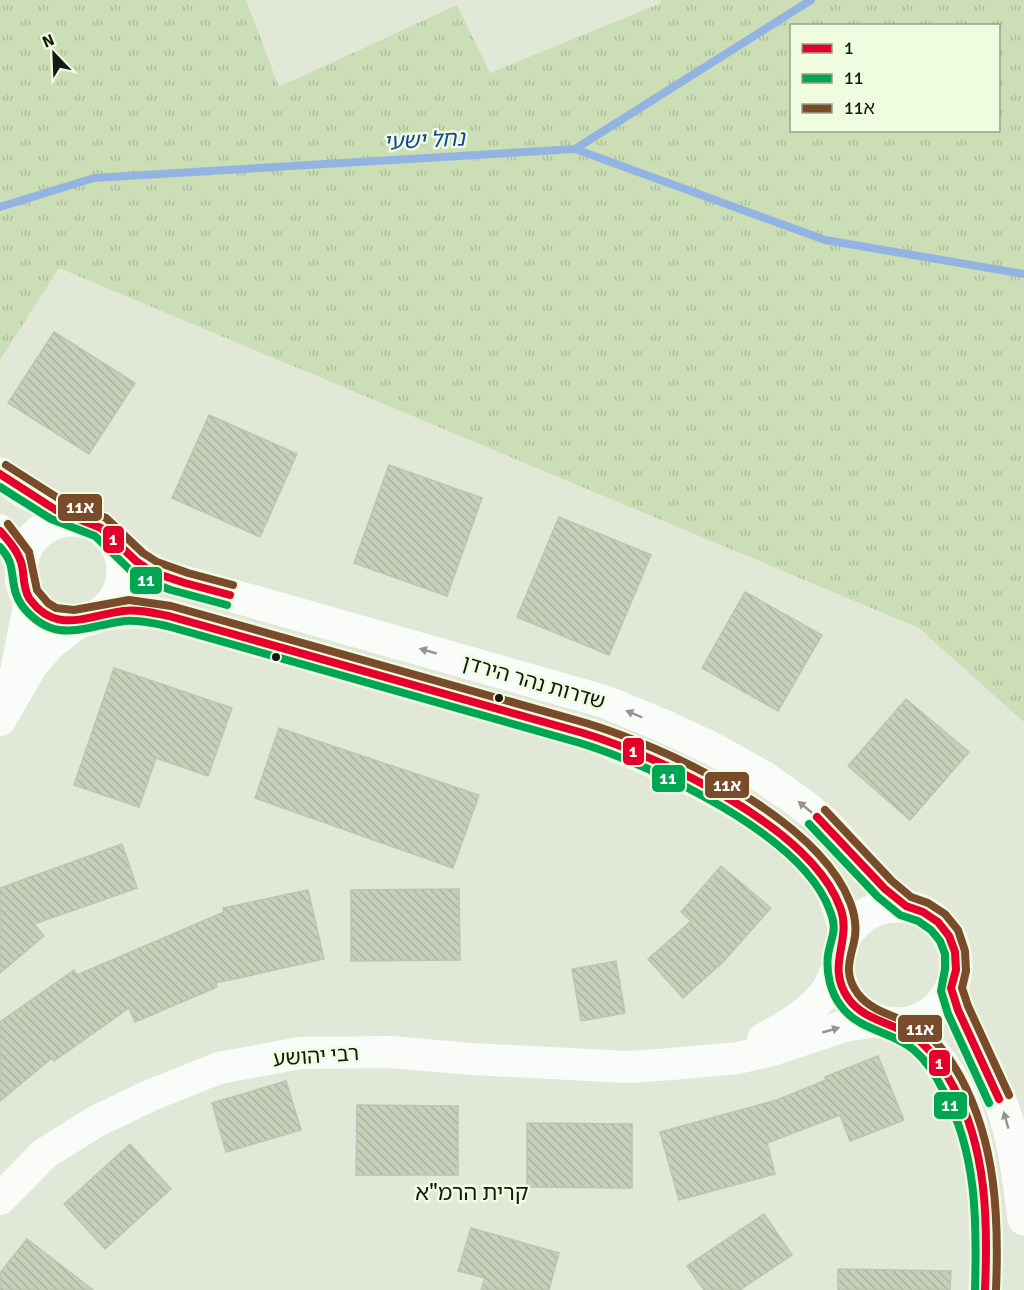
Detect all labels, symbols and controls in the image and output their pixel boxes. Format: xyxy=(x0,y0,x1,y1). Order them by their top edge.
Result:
north arrow xyxy=(24,24,84,84)
legend xyxy=(790,24,1000,132)
text: N xyxy=(39,30,58,52)
text: 1 xyxy=(844,37,854,59)
text: 11 xyxy=(844,67,863,89)
text: 11א xyxy=(844,97,875,119)
water label: נחל ישעי xyxy=(383,124,467,156)
line badge: 11א xyxy=(57,493,103,522)
text: 11א xyxy=(66,498,94,518)
line badge: 1 xyxy=(102,525,125,554)
text: 1 xyxy=(109,530,118,550)
line badge: 11 xyxy=(129,566,163,595)
text: 11 xyxy=(137,571,155,591)
one-way arrow xyxy=(419,646,437,655)
street label: שדרות נהר הירדן xyxy=(460,649,608,715)
unlabelled marker xyxy=(270,651,282,663)
unlabelled marker xyxy=(493,692,505,704)
one-way arrow xyxy=(625,709,643,718)
line badge: 1 xyxy=(622,737,645,766)
text: 1 xyxy=(629,742,638,762)
line badge: 11 xyxy=(651,764,686,793)
text: 11 xyxy=(659,769,677,789)
line badge: 11א xyxy=(704,771,750,799)
text: 11א xyxy=(713,776,741,796)
one-way arrow xyxy=(797,800,813,813)
line badge: 11א xyxy=(897,1014,943,1043)
text: 11א xyxy=(906,1020,934,1040)
one-way arrow xyxy=(822,1025,840,1034)
street label: רבי יהושע xyxy=(272,1040,360,1072)
line badge: 1 xyxy=(928,1049,951,1077)
text: 1 xyxy=(935,1054,944,1074)
line badge: 11 xyxy=(933,1091,968,1120)
text: 11 xyxy=(941,1096,959,1116)
one-way arrow xyxy=(1001,1111,1010,1129)
district label: קרית הרמ"א xyxy=(415,1179,529,1206)

